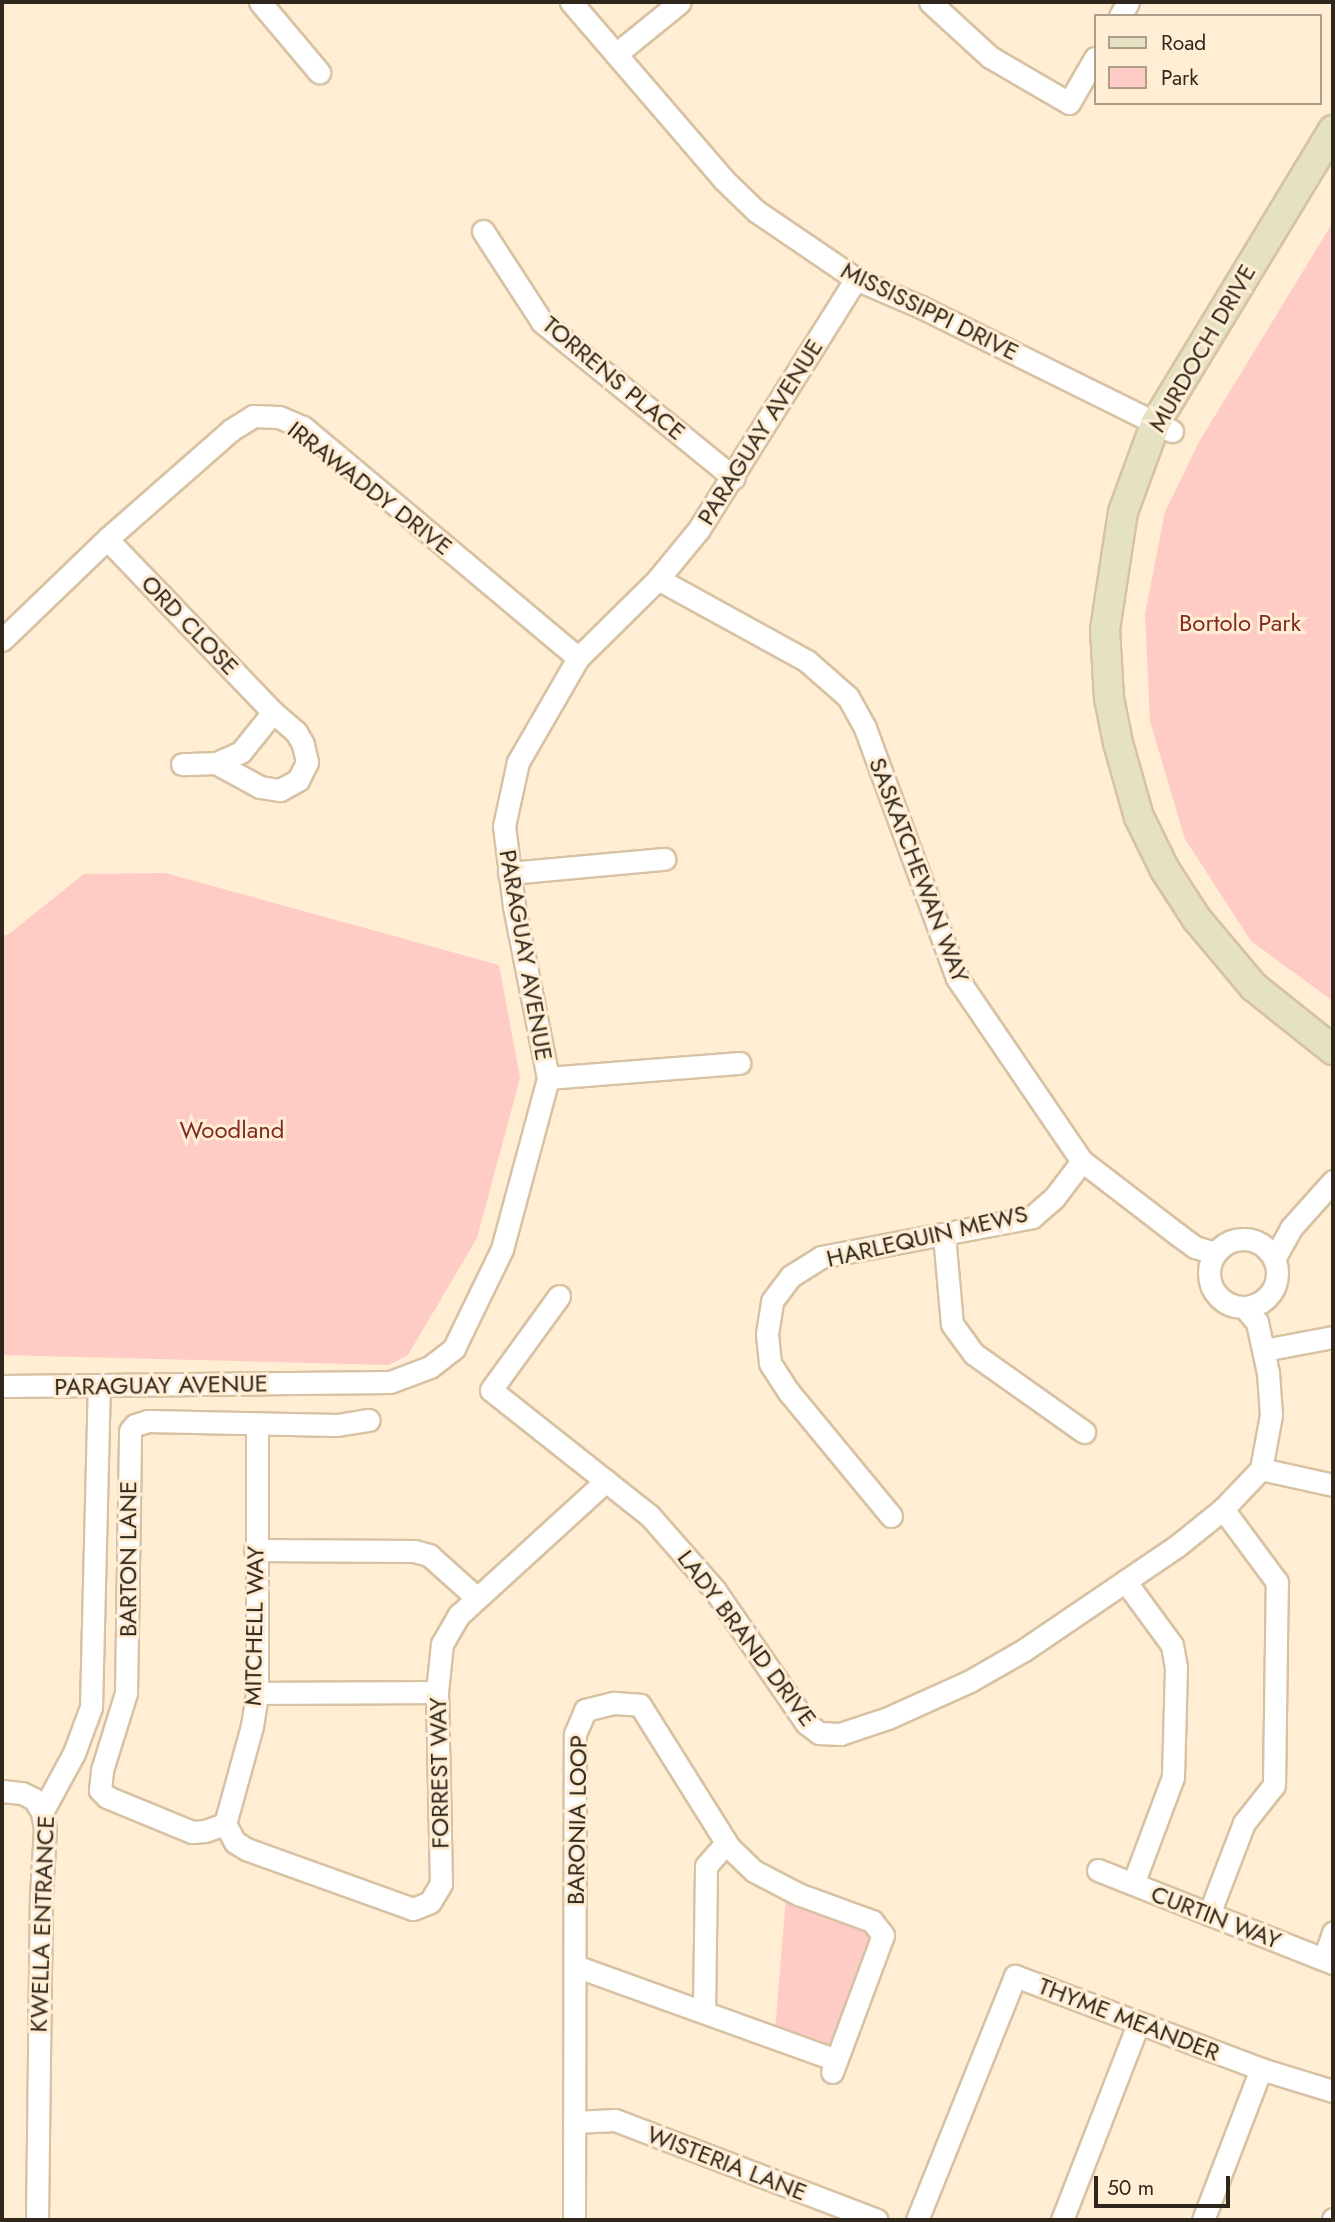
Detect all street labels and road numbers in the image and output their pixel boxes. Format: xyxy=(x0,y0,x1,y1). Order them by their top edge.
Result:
street label: MISSISSIPPI DRIVE xyxy=(837,256,1023,366)
street label: MURDOCH DRIVE xyxy=(1142,259,1262,437)
street label: TORRENS PLACE xyxy=(537,310,691,446)
street label: PARAGUAY AVENUE xyxy=(691,334,829,530)
street label: IRRAWADDY DRIVE xyxy=(282,415,458,561)
street label: ORD CLOSE xyxy=(135,569,245,681)
street label: SASKATCHEWAN WAY xyxy=(863,753,975,987)
street label: PARAGUAY AVENUE xyxy=(493,847,559,1063)
street label: HARLEQUIN MEWS xyxy=(824,1199,1030,1273)
street label: PARAGUAY AVENUE xyxy=(54,1369,268,1401)
street label: BARTON LANE xyxy=(114,1481,142,1637)
street label: LADY BRAND DRIVE xyxy=(671,1544,823,1732)
street label: MITCHELL WAY xyxy=(238,1546,270,1706)
street label: FORREST WAY xyxy=(423,1697,455,1849)
street label: BARONIA LOOP xyxy=(561,1735,593,1905)
street label: KWELLA ENTRANCE xyxy=(24,1815,60,2033)
street label: CURTIN WAY xyxy=(1147,1879,1285,1955)
street label: THYME MEANDER xyxy=(1034,1971,1224,2067)
street label: WISTERIA LANE xyxy=(643,2119,811,2207)

